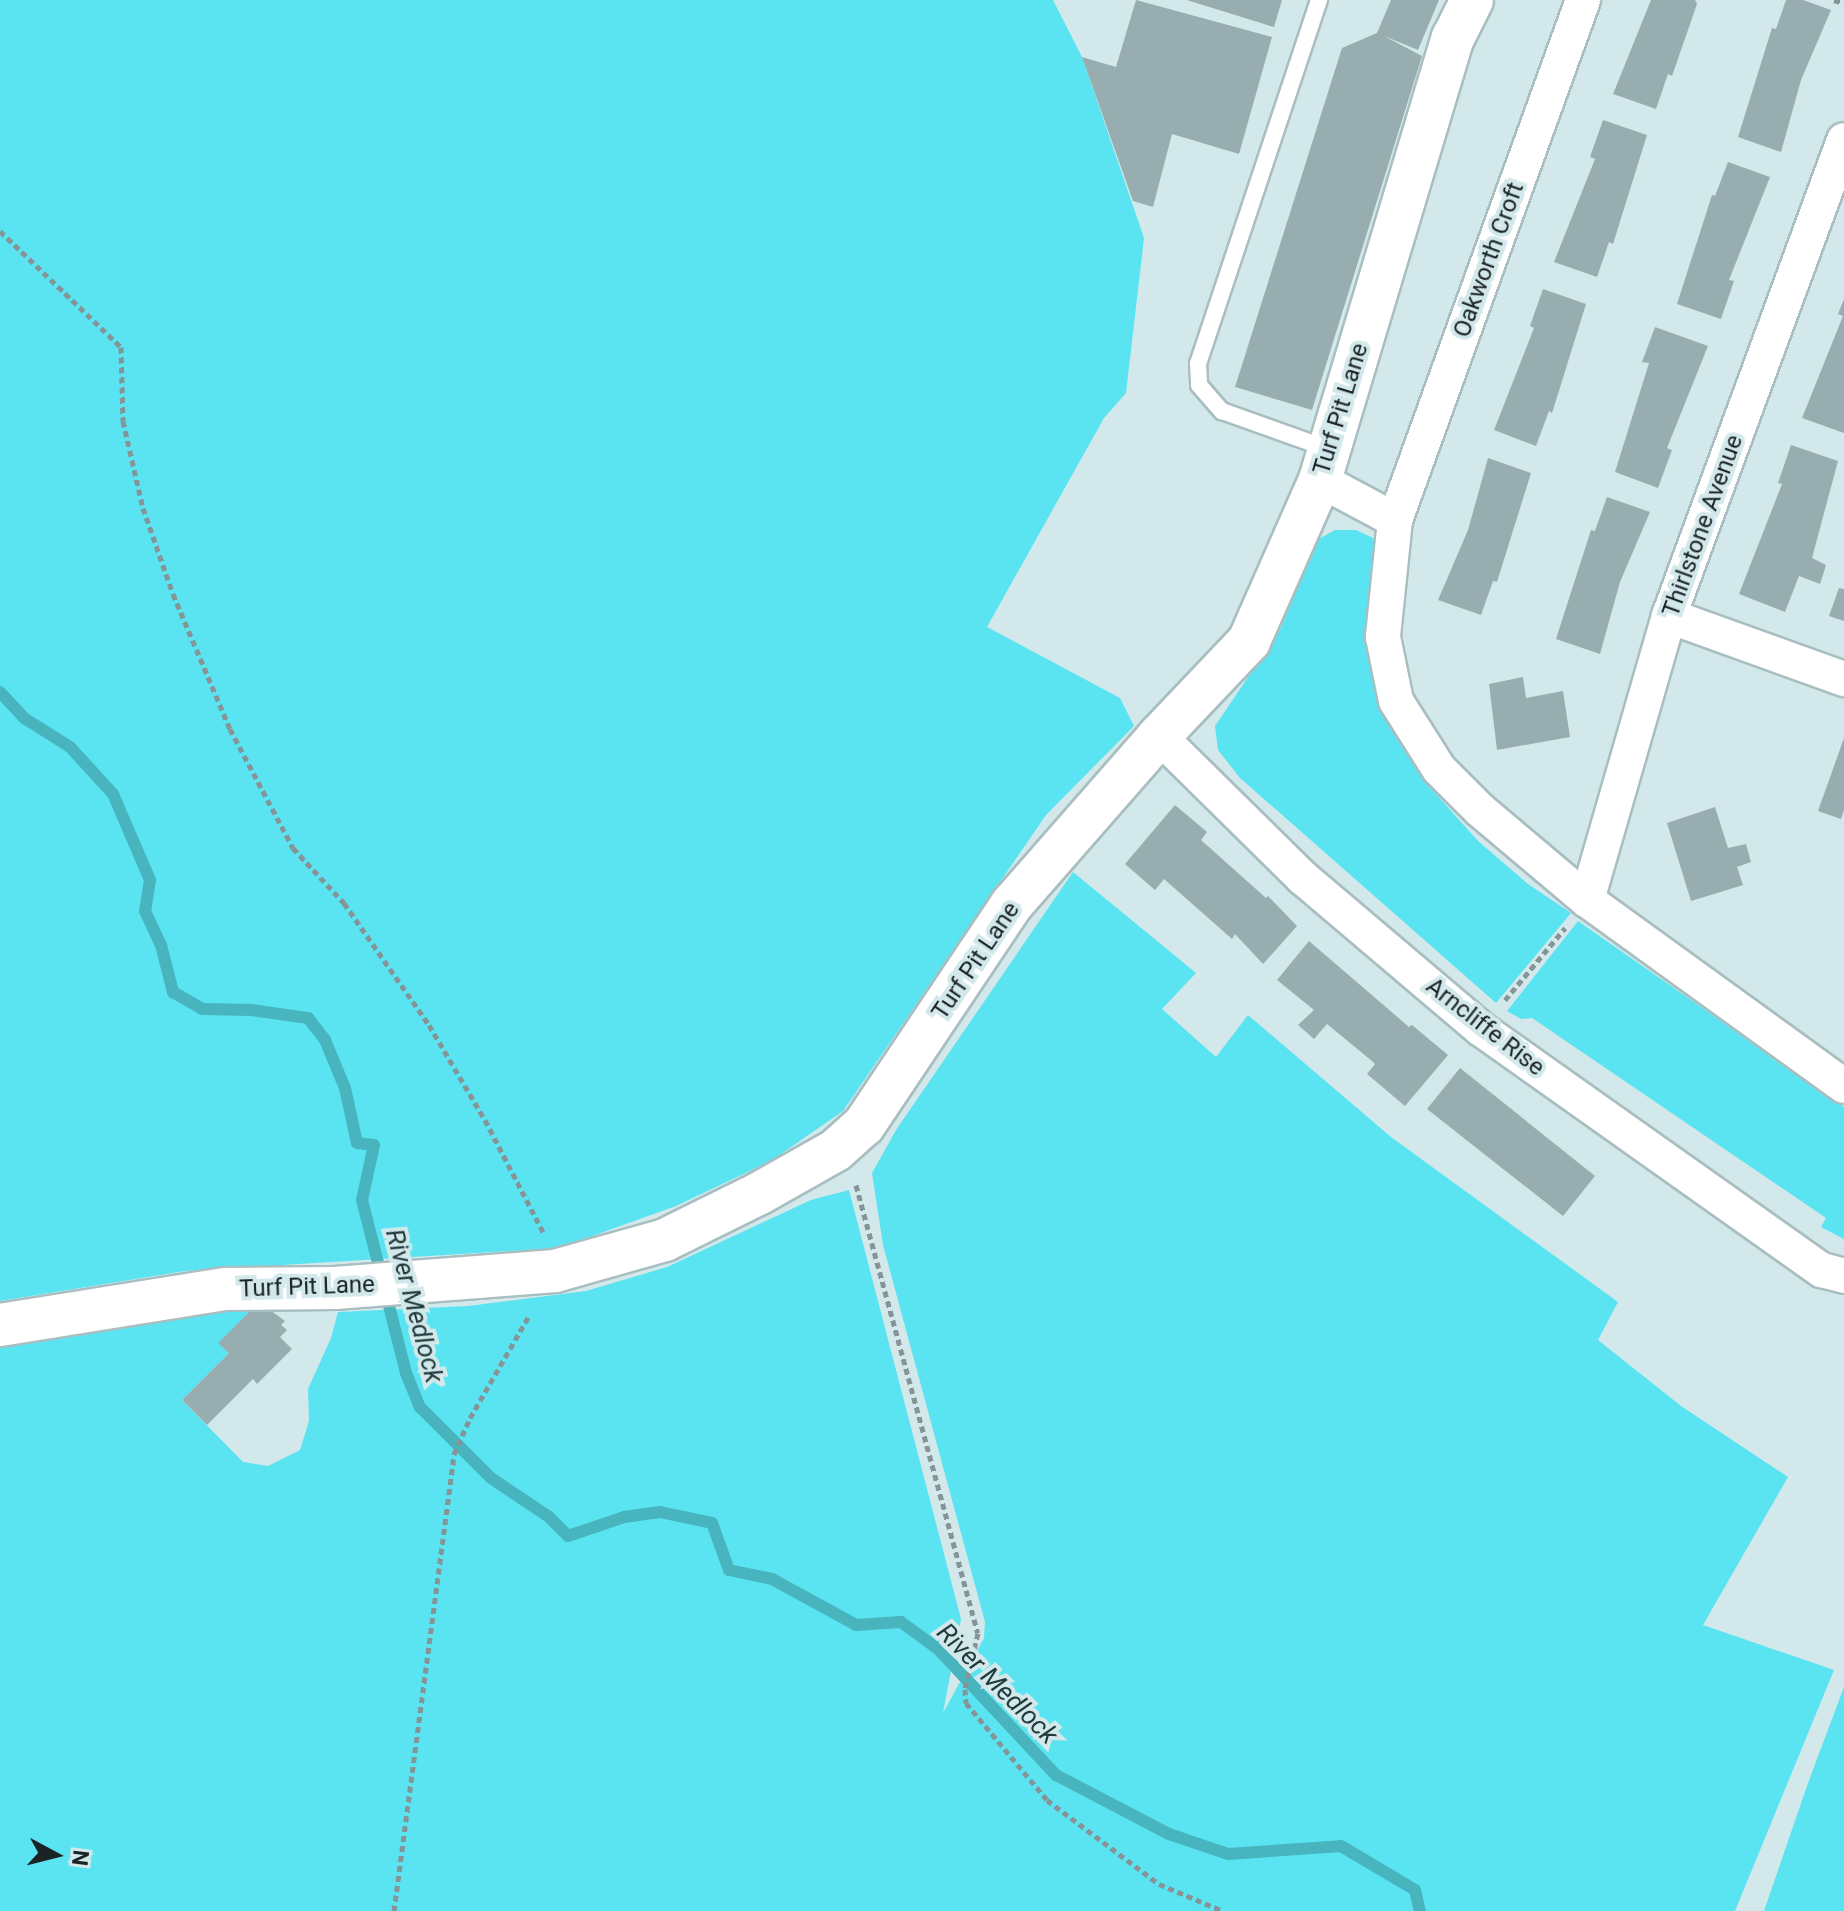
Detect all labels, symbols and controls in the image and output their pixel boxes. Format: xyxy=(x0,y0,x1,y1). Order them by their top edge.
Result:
street label: Oakworth Croft xyxy=(1448,179,1530,341)
street label: Turf Pit Lane xyxy=(1307,340,1375,478)
street label: Thirlstone Avenue xyxy=(1657,431,1749,621)
street label: Turf Pit Lane xyxy=(926,897,1026,1025)
street label: Arncliffe Rise xyxy=(1420,972,1550,1082)
water label: River Medlock xyxy=(378,1226,450,1386)
street label: Turf Pit Lane xyxy=(239,1270,375,1304)
water label: River Medlock xyxy=(930,1617,1064,1751)
north arrow xyxy=(16,1815,96,1895)
text: N xyxy=(67,1849,94,1867)

